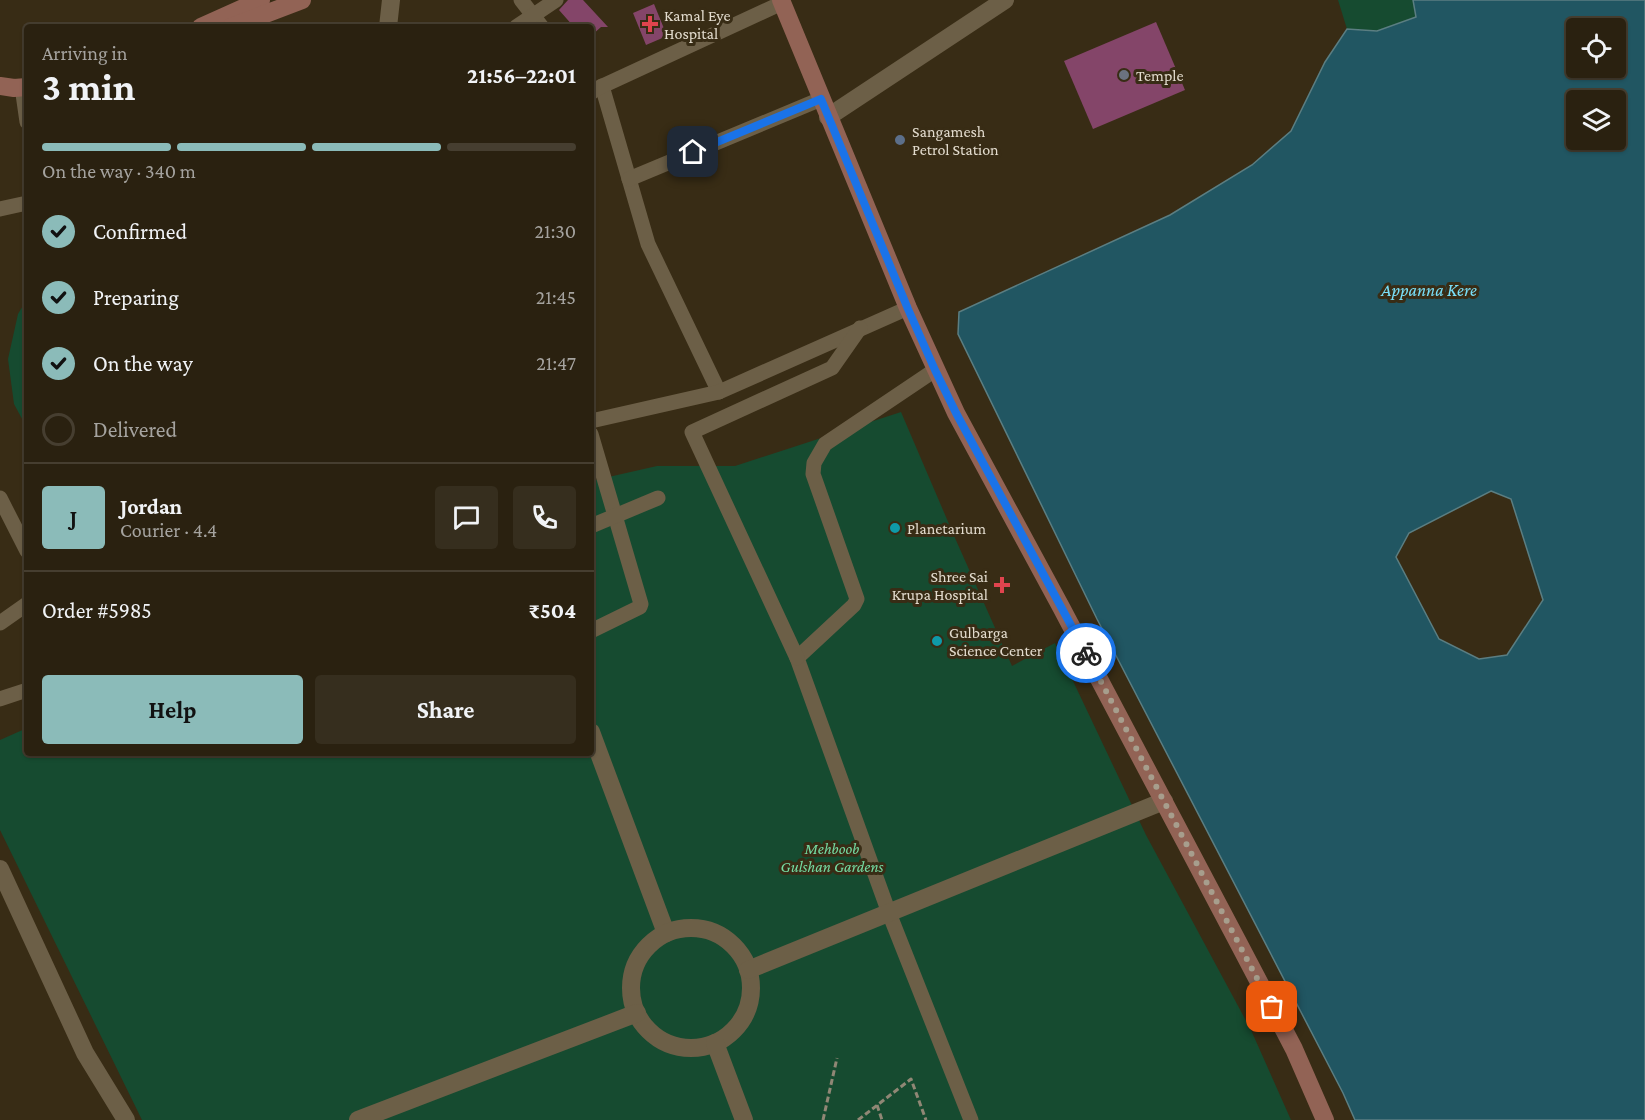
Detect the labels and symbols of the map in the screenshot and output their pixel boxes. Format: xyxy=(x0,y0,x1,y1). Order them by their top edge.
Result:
place label: Kamal Eye Hospital xyxy=(664,7,731,43)
marker: Kamal Eye Hospital xyxy=(641,15,659,33)
place label: Temple xyxy=(1136,67,1184,85)
marker: Temple xyxy=(1117,68,1131,82)
place label: Sangamesh Petrol Station xyxy=(912,123,999,158)
pin xyxy=(667,126,718,177)
marker: Sangamesh Petrol Station xyxy=(893,133,907,147)
water label: Appanna Kere xyxy=(1380,280,1477,300)
place label: Planetarium xyxy=(907,520,986,537)
marker: Planetarium xyxy=(888,521,902,535)
place label: Shree Sai Krupa Hospital xyxy=(892,568,988,604)
marker: Shree Sai Krupa Hospital xyxy=(993,576,1011,594)
courier xyxy=(1056,623,1116,683)
place label: Gulbarga Science Center xyxy=(949,624,1043,659)
marker: Gulbarga Science Center xyxy=(930,634,944,648)
park label: Mehboob Gulshan Gardens xyxy=(781,840,883,875)
pin xyxy=(1246,981,1297,1032)

